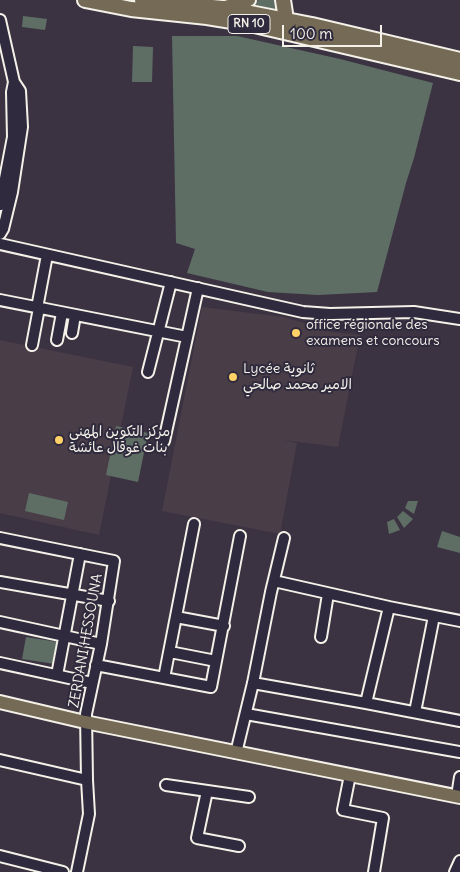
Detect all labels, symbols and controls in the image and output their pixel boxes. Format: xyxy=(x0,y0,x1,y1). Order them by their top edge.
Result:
road number: RN 10 xyxy=(228,14,270,34)
scale bar xyxy=(285,15,385,47)
text: 100 m xyxy=(290,24,332,43)
place label: office régionale des examens et concours xyxy=(306,317,440,350)
marker: office régionale des examens et concours xyxy=(290,327,302,339)
place label: Lycée ثانوية الامير محمد صالحي xyxy=(243,361,352,394)
marker: Lycée ثانوية الامير محمد صالحي xyxy=(227,371,239,383)
place label: مركز التكوين المهني بنات غوقال عائشة xyxy=(69,424,170,457)
marker: مركز التكوين المهني بنات غوقال عائشة xyxy=(53,434,65,446)
street label: ZERDANI HESSOUNA xyxy=(66,573,106,709)

